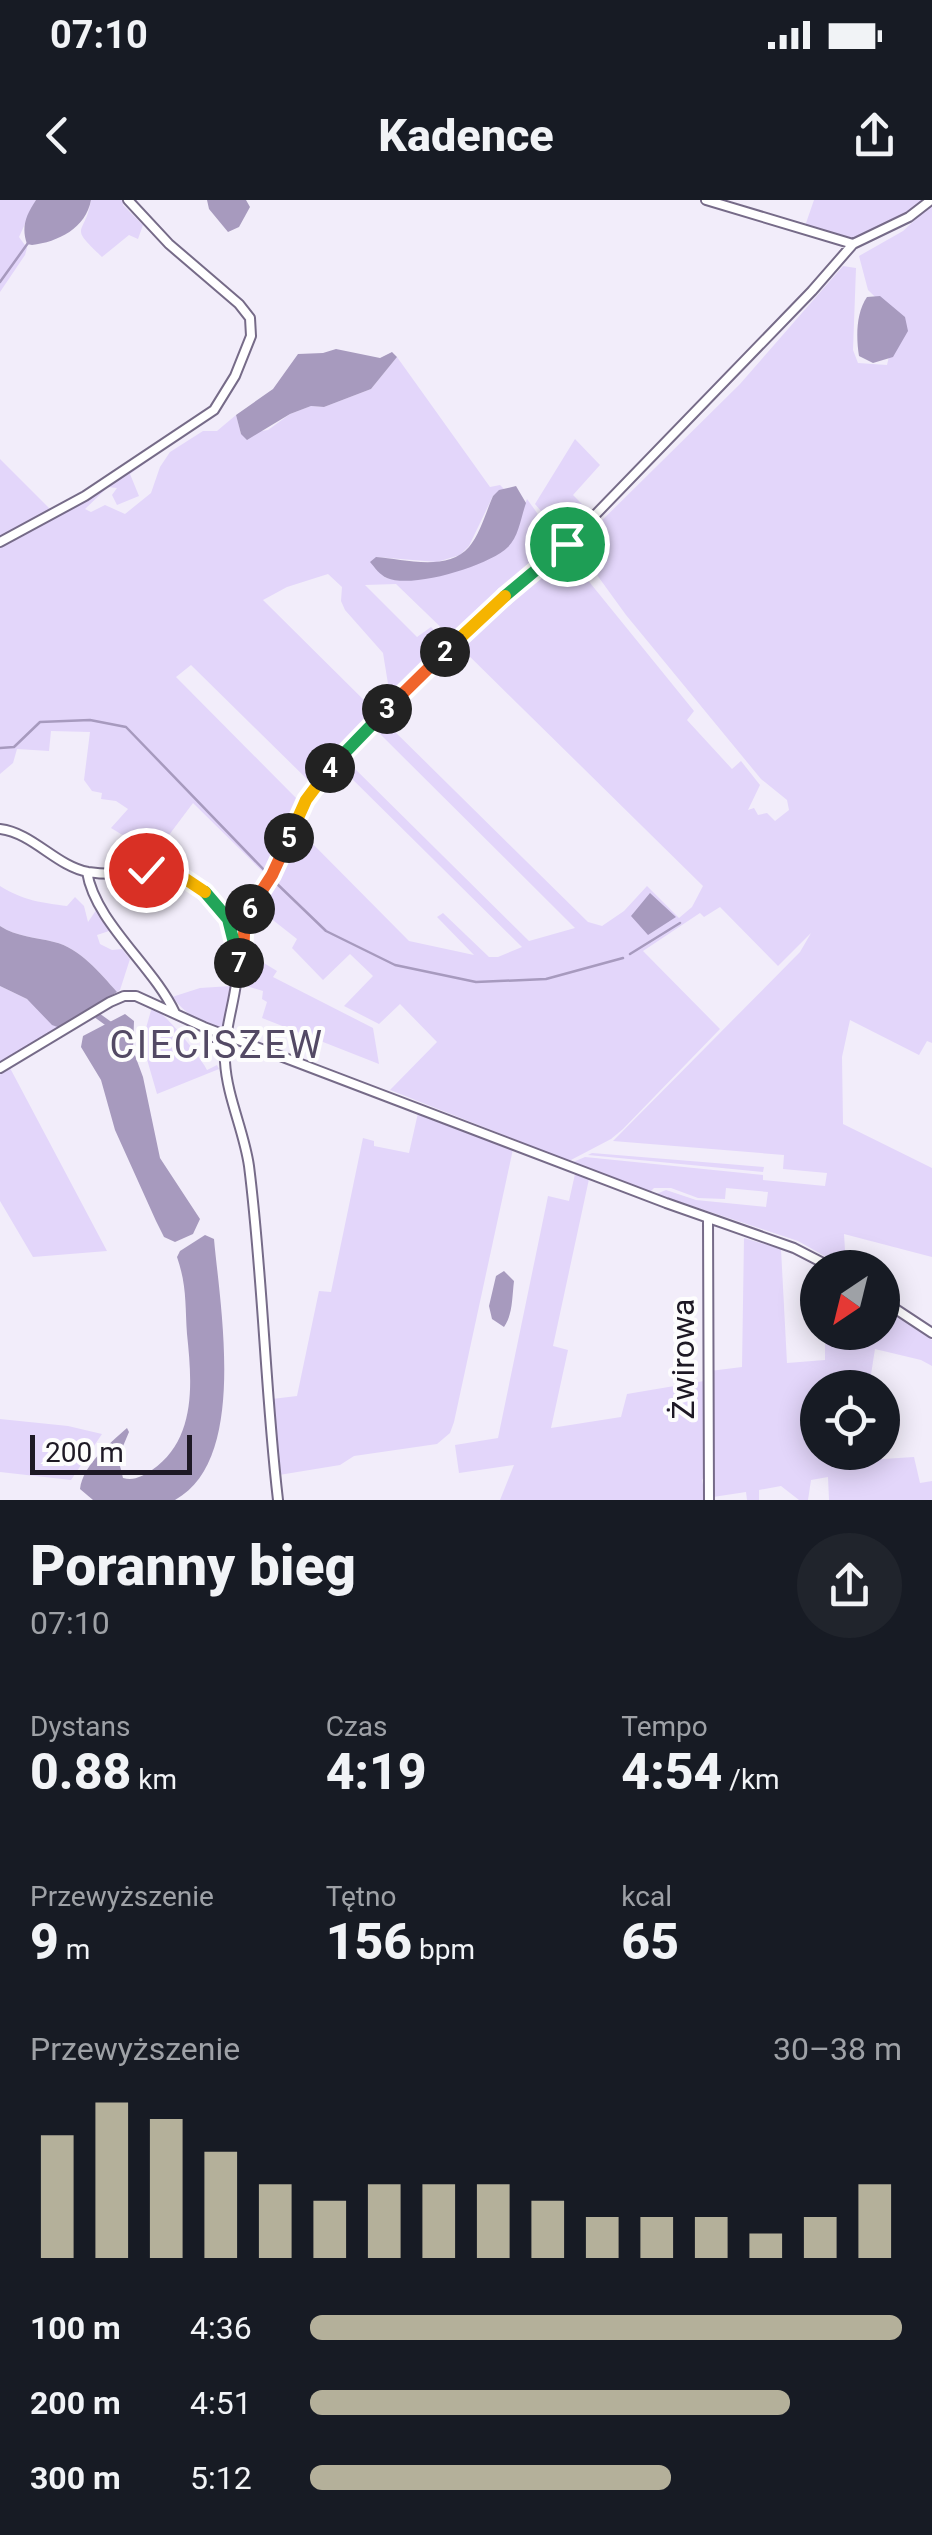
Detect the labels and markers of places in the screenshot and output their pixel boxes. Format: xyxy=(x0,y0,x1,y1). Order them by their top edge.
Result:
pin xyxy=(525,502,610,587)
pin: 2 xyxy=(420,627,470,677)
pin: 3 xyxy=(362,684,412,734)
pin: 4 xyxy=(305,743,355,793)
pin: 5 xyxy=(264,813,314,863)
pin xyxy=(104,828,189,913)
pin: 6 xyxy=(225,884,275,934)
pin: 7 xyxy=(214,938,264,988)

